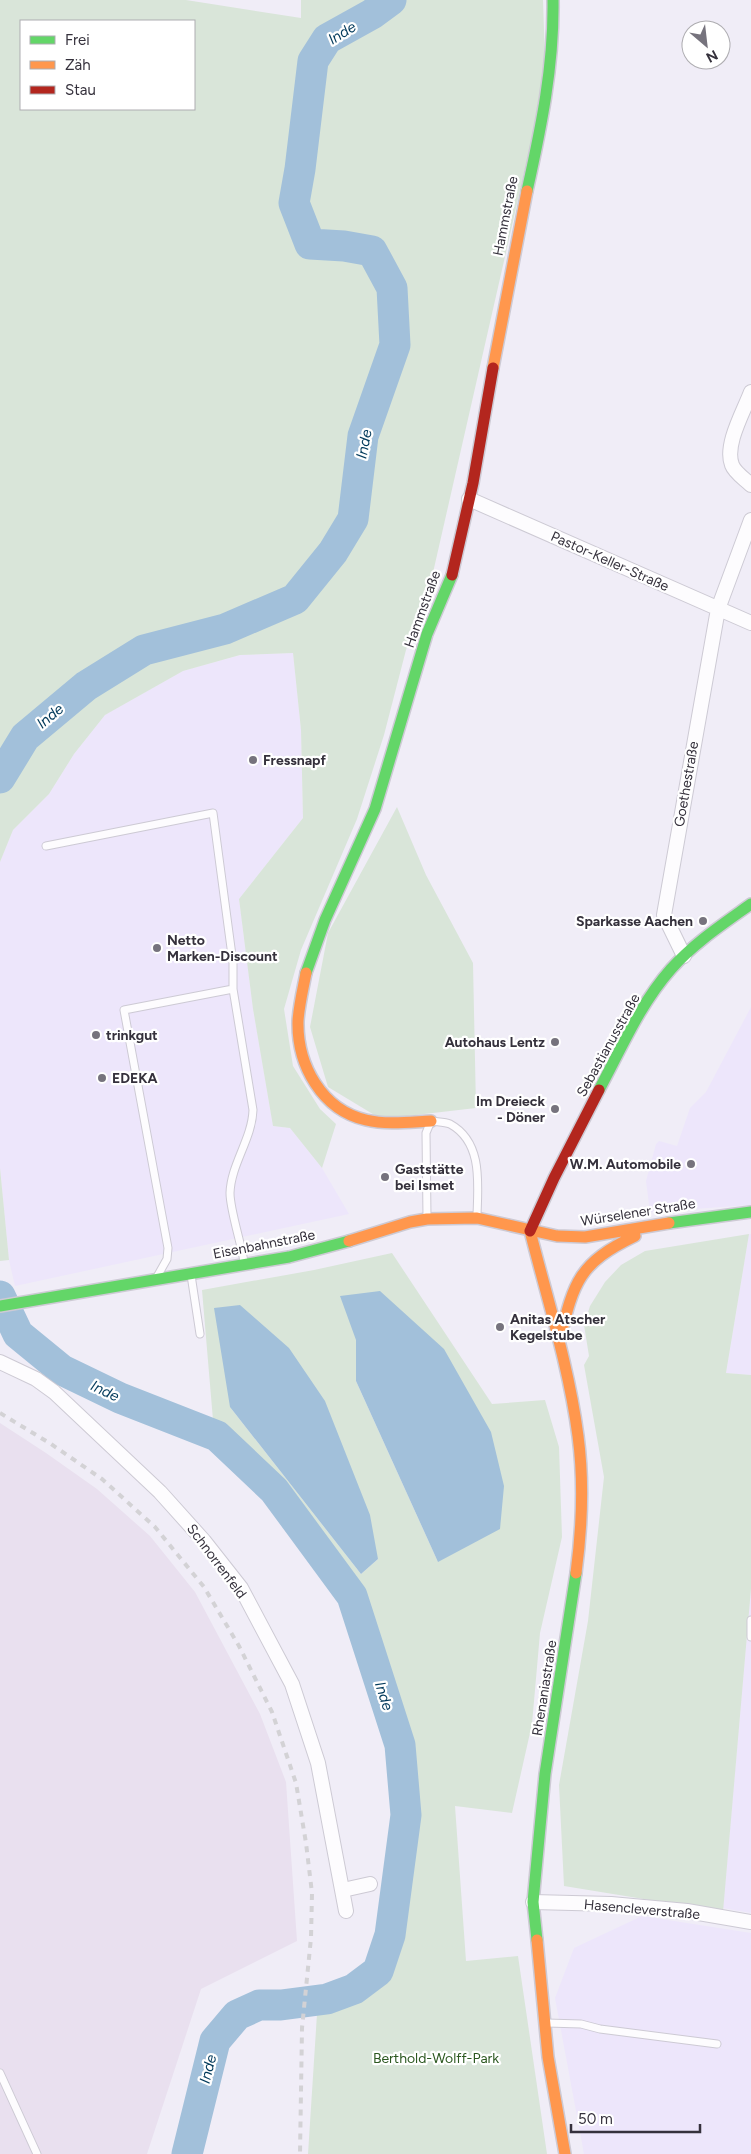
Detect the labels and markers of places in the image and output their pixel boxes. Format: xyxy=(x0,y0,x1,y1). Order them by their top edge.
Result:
place label: Fressnapf xyxy=(263,752,327,769)
marker: Fressnapf xyxy=(247,754,259,766)
place label: Sparkasse Aachen xyxy=(576,913,693,930)
marker: Sparkasse Aachen xyxy=(697,915,709,927)
place label: Netto Marken-Discount xyxy=(167,932,278,965)
marker: Netto Marken-Discount xyxy=(151,942,163,954)
place label: trinkgut xyxy=(106,1027,158,1044)
marker: trinkgut xyxy=(90,1029,102,1041)
place label: Autohaus Lentz xyxy=(445,1034,545,1051)
marker: Autohaus Lentz xyxy=(549,1036,561,1048)
place label: EDEKA xyxy=(112,1070,158,1087)
marker: EDEKA xyxy=(96,1072,108,1084)
place label: Im Dreieck - Döner xyxy=(476,1093,546,1126)
marker: Im Dreieck - Döner xyxy=(549,1103,561,1115)
place label: W.M. Automobile xyxy=(570,1156,681,1173)
marker: W.M. Automobile xyxy=(685,1158,697,1170)
place label: Gaststätte bei Ismet xyxy=(395,1161,464,1194)
marker: Gaststätte bei Ismet xyxy=(379,1171,391,1183)
place label: Anitas Atscher Kegelstube xyxy=(510,1311,606,1344)
marker: Anitas Atscher Kegelstube xyxy=(494,1321,506,1333)

